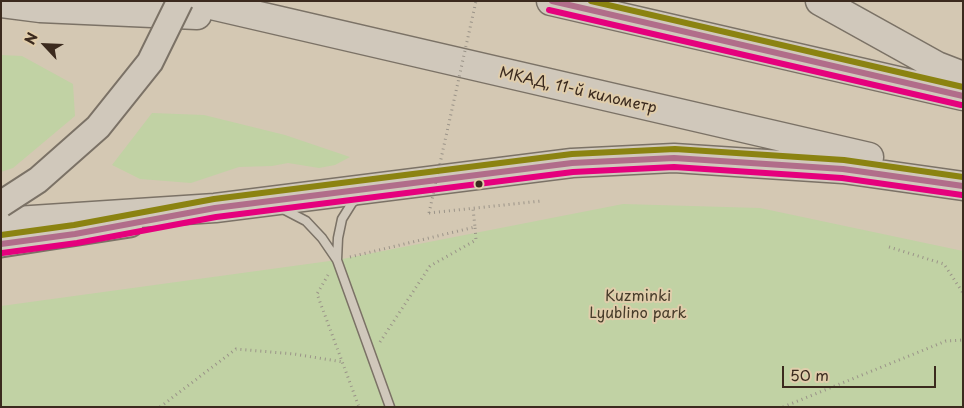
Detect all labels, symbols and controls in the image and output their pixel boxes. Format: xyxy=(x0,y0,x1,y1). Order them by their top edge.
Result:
north arrow xyxy=(20,20,70,70)
text: N xyxy=(19,29,43,48)
street label: МКАД, 11-й километр xyxy=(497,64,659,118)
unlabelled marker xyxy=(474,179,484,189)
park label: Kuzminki Lyublino park xyxy=(589,288,687,323)
scale bar xyxy=(784,356,938,388)
text: 50 m xyxy=(790,363,829,386)

